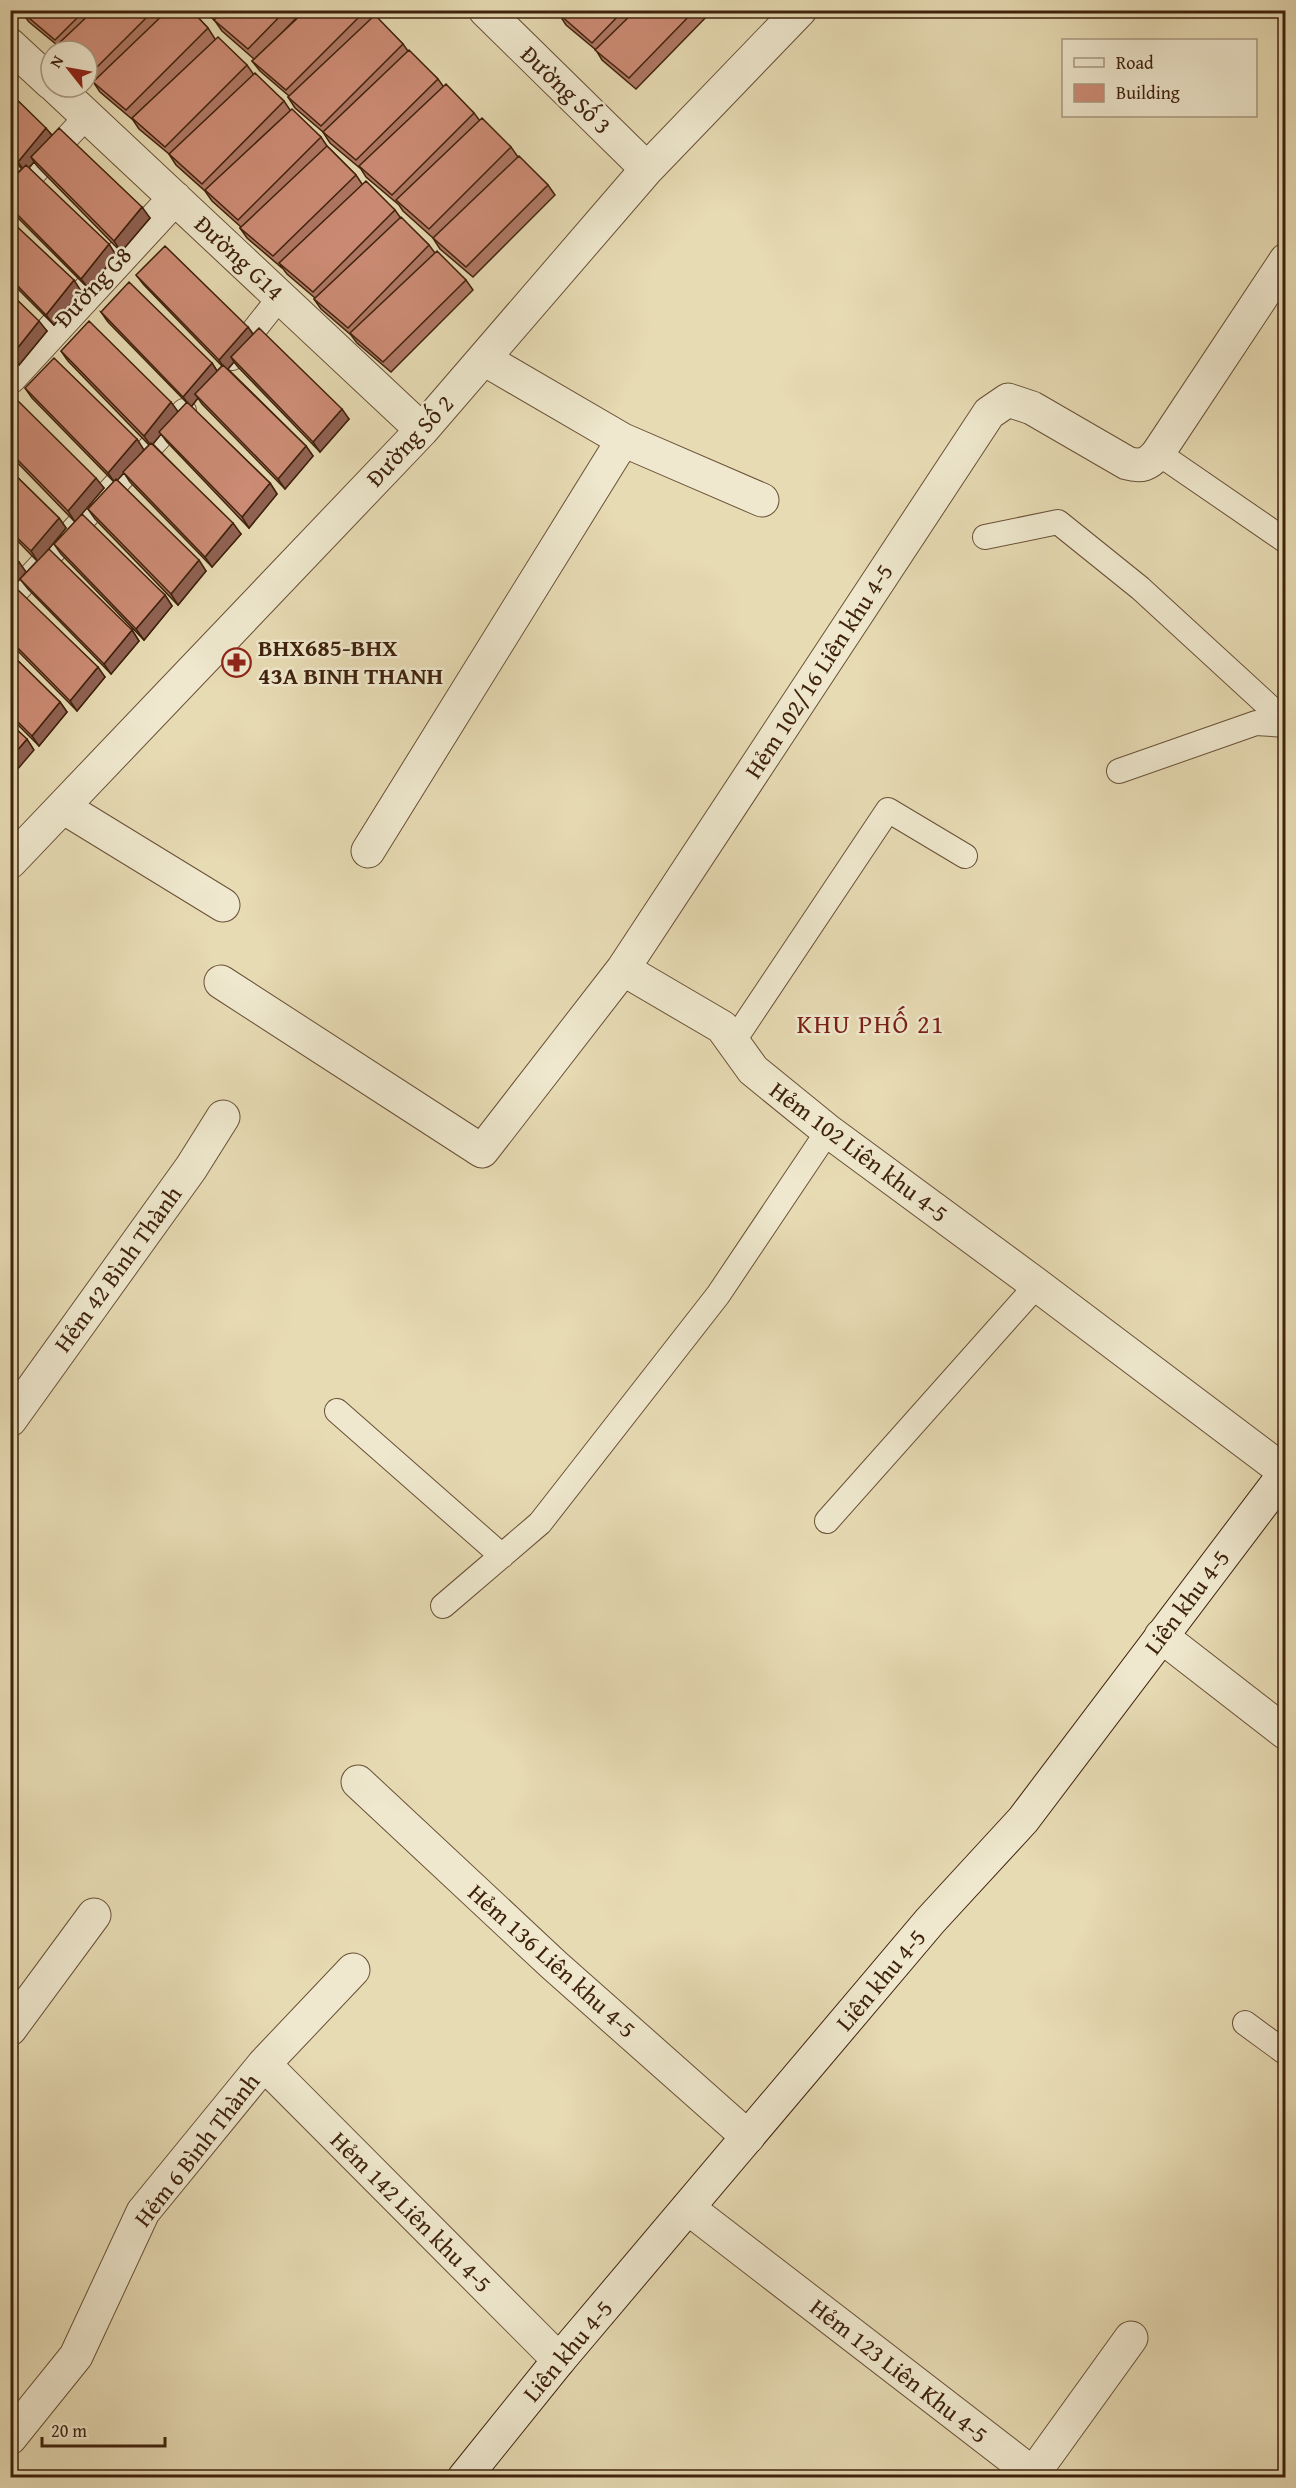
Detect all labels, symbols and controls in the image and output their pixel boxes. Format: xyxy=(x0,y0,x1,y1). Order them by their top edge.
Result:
street label: Đường Số 3 xyxy=(513,37,620,142)
north arrow xyxy=(39,39,99,99)
legend xyxy=(1062,39,1257,117)
text: Road xyxy=(1116,49,1154,76)
text: N xyxy=(43,50,69,72)
text: Building xyxy=(1116,79,1180,106)
street label: Đường G14 xyxy=(187,207,292,308)
street label: Đường G8 xyxy=(46,238,139,335)
street label: Đường Số 2 xyxy=(358,387,462,495)
street label: Hẻm 102/16 Liên khu 4-5 xyxy=(736,556,901,785)
place label: BHX685-BHX 43A BINH THANH xyxy=(258,630,443,693)
pharmacy icon: BHX685-BHX 43A BINH THANH xyxy=(221,646,253,678)
district label: KHU PHỐ 21 xyxy=(797,1004,945,1043)
street label: Hẻm 102 Liên khu 4-5 xyxy=(763,1073,956,1231)
street label: Hẻm 42 Bình Thành xyxy=(45,1178,190,1359)
street label: Liên khu 4-5 xyxy=(1135,1542,1238,1662)
street label: Hẻm 136 Liên khu 4-5 xyxy=(460,1875,644,2046)
street label: Liên khu 4-5 xyxy=(827,1921,934,2038)
street label: Hẻm 6 Bình Thành xyxy=(125,2065,268,2234)
street label: Hẻm 142 Liên khu 4-5 xyxy=(323,2123,500,2300)
street label: Hẻm 123 Liên Khu 4-5 xyxy=(803,2290,996,2451)
street label: Liên khu 4-5 xyxy=(514,2292,621,2409)
scale bar xyxy=(42,2410,165,2448)
text: 20 m xyxy=(51,2417,87,2444)

